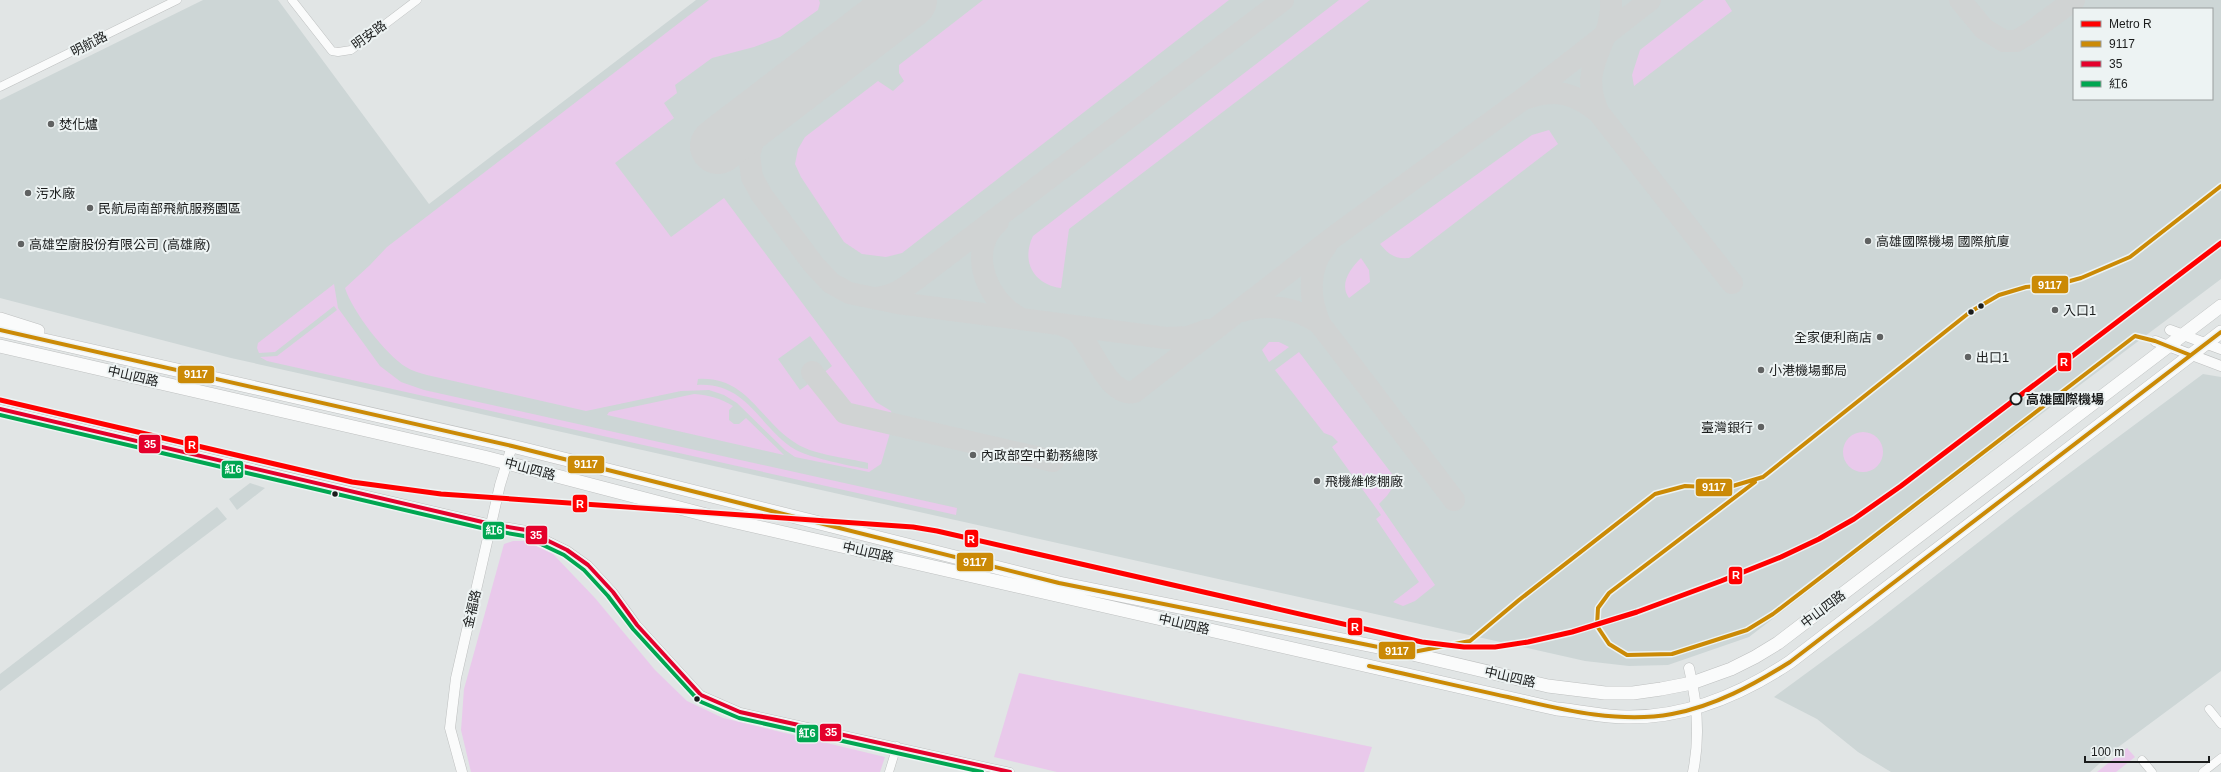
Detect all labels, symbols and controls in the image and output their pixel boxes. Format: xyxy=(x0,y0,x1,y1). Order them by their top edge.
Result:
legend xyxy=(2073,8,2213,100)
street label: 明安路 xyxy=(349,17,389,53)
text: Metro R xyxy=(2109,17,2152,31)
street label: 明航路 xyxy=(68,28,110,60)
text: 9117 xyxy=(2109,37,2135,51)
text: 35 xyxy=(2109,57,2123,71)
text: 紅6 xyxy=(2109,77,2128,91)
place label: 焚化爐 xyxy=(59,117,98,132)
marker: 焚化爐 xyxy=(46,119,56,129)
place label: 污水廠 xyxy=(36,186,75,201)
marker: 污水廠 xyxy=(23,188,33,198)
place label: 民航局南部飛航服務園區 xyxy=(98,201,241,216)
marker: 民航局南部飛航服務園區 xyxy=(85,203,95,213)
place label: 高雄國際機場 國際航廈 xyxy=(1876,234,2010,249)
marker: 高雄國際機場 國際航廈 xyxy=(1863,236,1873,246)
place label: 高雄空廚股份有限公司 (高雄廠) xyxy=(29,237,210,252)
marker: 高雄空廚股份有限公司 (高雄廠) xyxy=(16,239,26,249)
line badge: 9117 xyxy=(2031,275,2069,294)
text: 9117 xyxy=(2038,279,2062,291)
unlabelled marker xyxy=(1976,301,1986,311)
place label: 入口1 xyxy=(2063,303,2096,318)
marker: 入口1 xyxy=(2050,305,2060,315)
unlabelled marker xyxy=(1966,307,1976,317)
place label: 全家便利商店 xyxy=(1794,330,1872,345)
marker: 全家便利商店 xyxy=(1875,332,1885,342)
place label: 出口1 xyxy=(1976,350,2009,365)
marker: 出口1 xyxy=(1963,352,1973,362)
line badge: R xyxy=(2057,352,2072,372)
text: R xyxy=(2060,356,2068,368)
street label: 中山四路 xyxy=(106,363,160,389)
place label: 小港機場郵局 xyxy=(1769,363,1847,378)
line badge: 9117 xyxy=(177,365,215,384)
marker: 小港機場郵局 xyxy=(1756,365,1766,375)
text: 9117 xyxy=(184,368,208,380)
marker: 高雄國際機場 xyxy=(2009,392,2023,406)
place label: 高雄國際機場 xyxy=(2026,392,2104,407)
place label: 臺灣銀行 xyxy=(1701,420,1753,435)
marker: 臺灣銀行 xyxy=(1756,422,1766,432)
line badge: 35 xyxy=(138,434,161,454)
line badge: R xyxy=(184,435,199,454)
text: 35 xyxy=(144,438,156,450)
text: R xyxy=(188,439,196,451)
place label: 內政部空中勤務總隊 xyxy=(981,448,1098,463)
marker: 內政部空中勤務總隊 xyxy=(968,450,978,460)
street label: 中山四路 xyxy=(503,455,557,483)
line badge: 9117 xyxy=(567,455,605,474)
text: 9117 xyxy=(574,458,598,470)
line badge: 紅6 xyxy=(221,460,244,479)
text: 紅6 xyxy=(224,463,242,475)
place label: 飛機維修棚廠 xyxy=(1325,474,1403,489)
marker: 飛機維修棚廠 xyxy=(1312,476,1322,486)
line badge: 9117 xyxy=(1695,478,1733,497)
text: 9117 xyxy=(1702,481,1726,493)
unlabelled marker xyxy=(330,489,340,499)
line badge: R xyxy=(572,494,588,513)
text: R xyxy=(576,498,584,510)
line badge: 紅6 xyxy=(482,521,505,540)
text: 紅6 xyxy=(485,524,503,536)
line badge: 35 xyxy=(525,525,548,545)
text: 35 xyxy=(530,529,542,541)
line badge: R xyxy=(964,529,979,548)
text: R xyxy=(967,533,975,545)
street label: 中山四路 xyxy=(841,539,895,565)
line badge: 9117 xyxy=(956,552,994,572)
text: 9117 xyxy=(963,556,987,568)
line badge: R xyxy=(1728,566,1743,585)
text: R xyxy=(1732,569,1740,581)
street label: 中山四路 xyxy=(1798,587,1848,631)
street label: 金福路 xyxy=(460,588,484,630)
street label: 中山四路 xyxy=(1157,611,1211,637)
line badge: R xyxy=(1347,617,1363,636)
text: R xyxy=(1351,621,1359,633)
line badge: 9117 xyxy=(1378,641,1416,660)
text: 9117 xyxy=(1385,645,1409,657)
street label: 中山四路 xyxy=(1483,664,1537,690)
unlabelled marker xyxy=(692,694,702,704)
line badge: 35 xyxy=(819,723,842,742)
line badge: 紅6 xyxy=(796,724,819,743)
text: 35 xyxy=(825,726,837,738)
text: 紅6 xyxy=(798,727,816,739)
scale bar xyxy=(2085,738,2209,764)
text: 100 m xyxy=(2091,745,2124,759)

